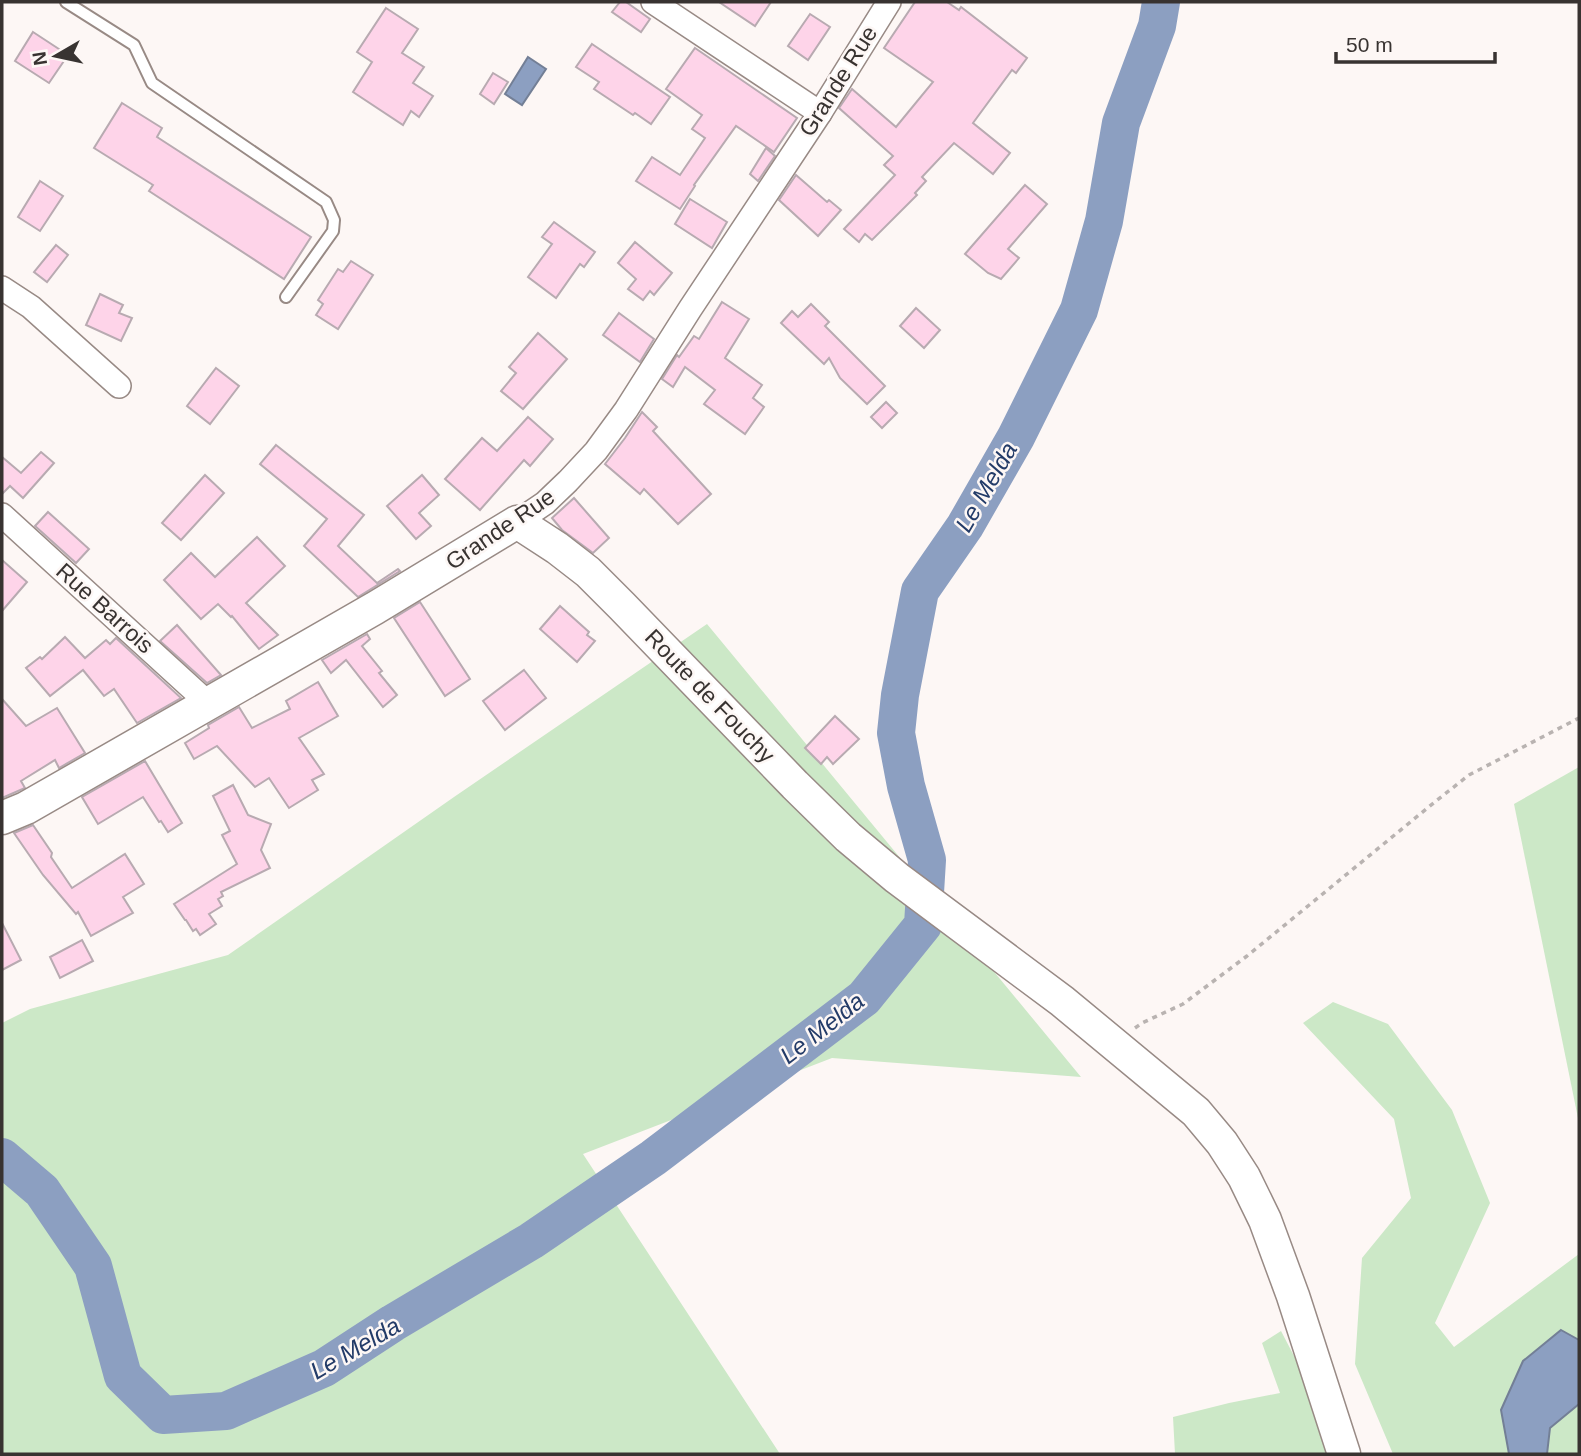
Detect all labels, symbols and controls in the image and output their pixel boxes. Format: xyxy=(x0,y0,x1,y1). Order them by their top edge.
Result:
north arrow xyxy=(21,21,91,91)
street label: Grande Rue xyxy=(794,21,882,141)
scale bar xyxy=(1336,21,1495,65)
text: 50 m xyxy=(1346,33,1393,56)
text: N xyxy=(28,50,51,67)
water label: Le Melda xyxy=(950,437,1022,537)
street label: Grande Rue xyxy=(441,483,559,575)
street label: Rue Barrois xyxy=(51,558,159,658)
street label: Route de Fouchy xyxy=(640,624,781,768)
water label: Le Melda xyxy=(775,987,869,1069)
water label: Le Melda xyxy=(305,1312,405,1384)

